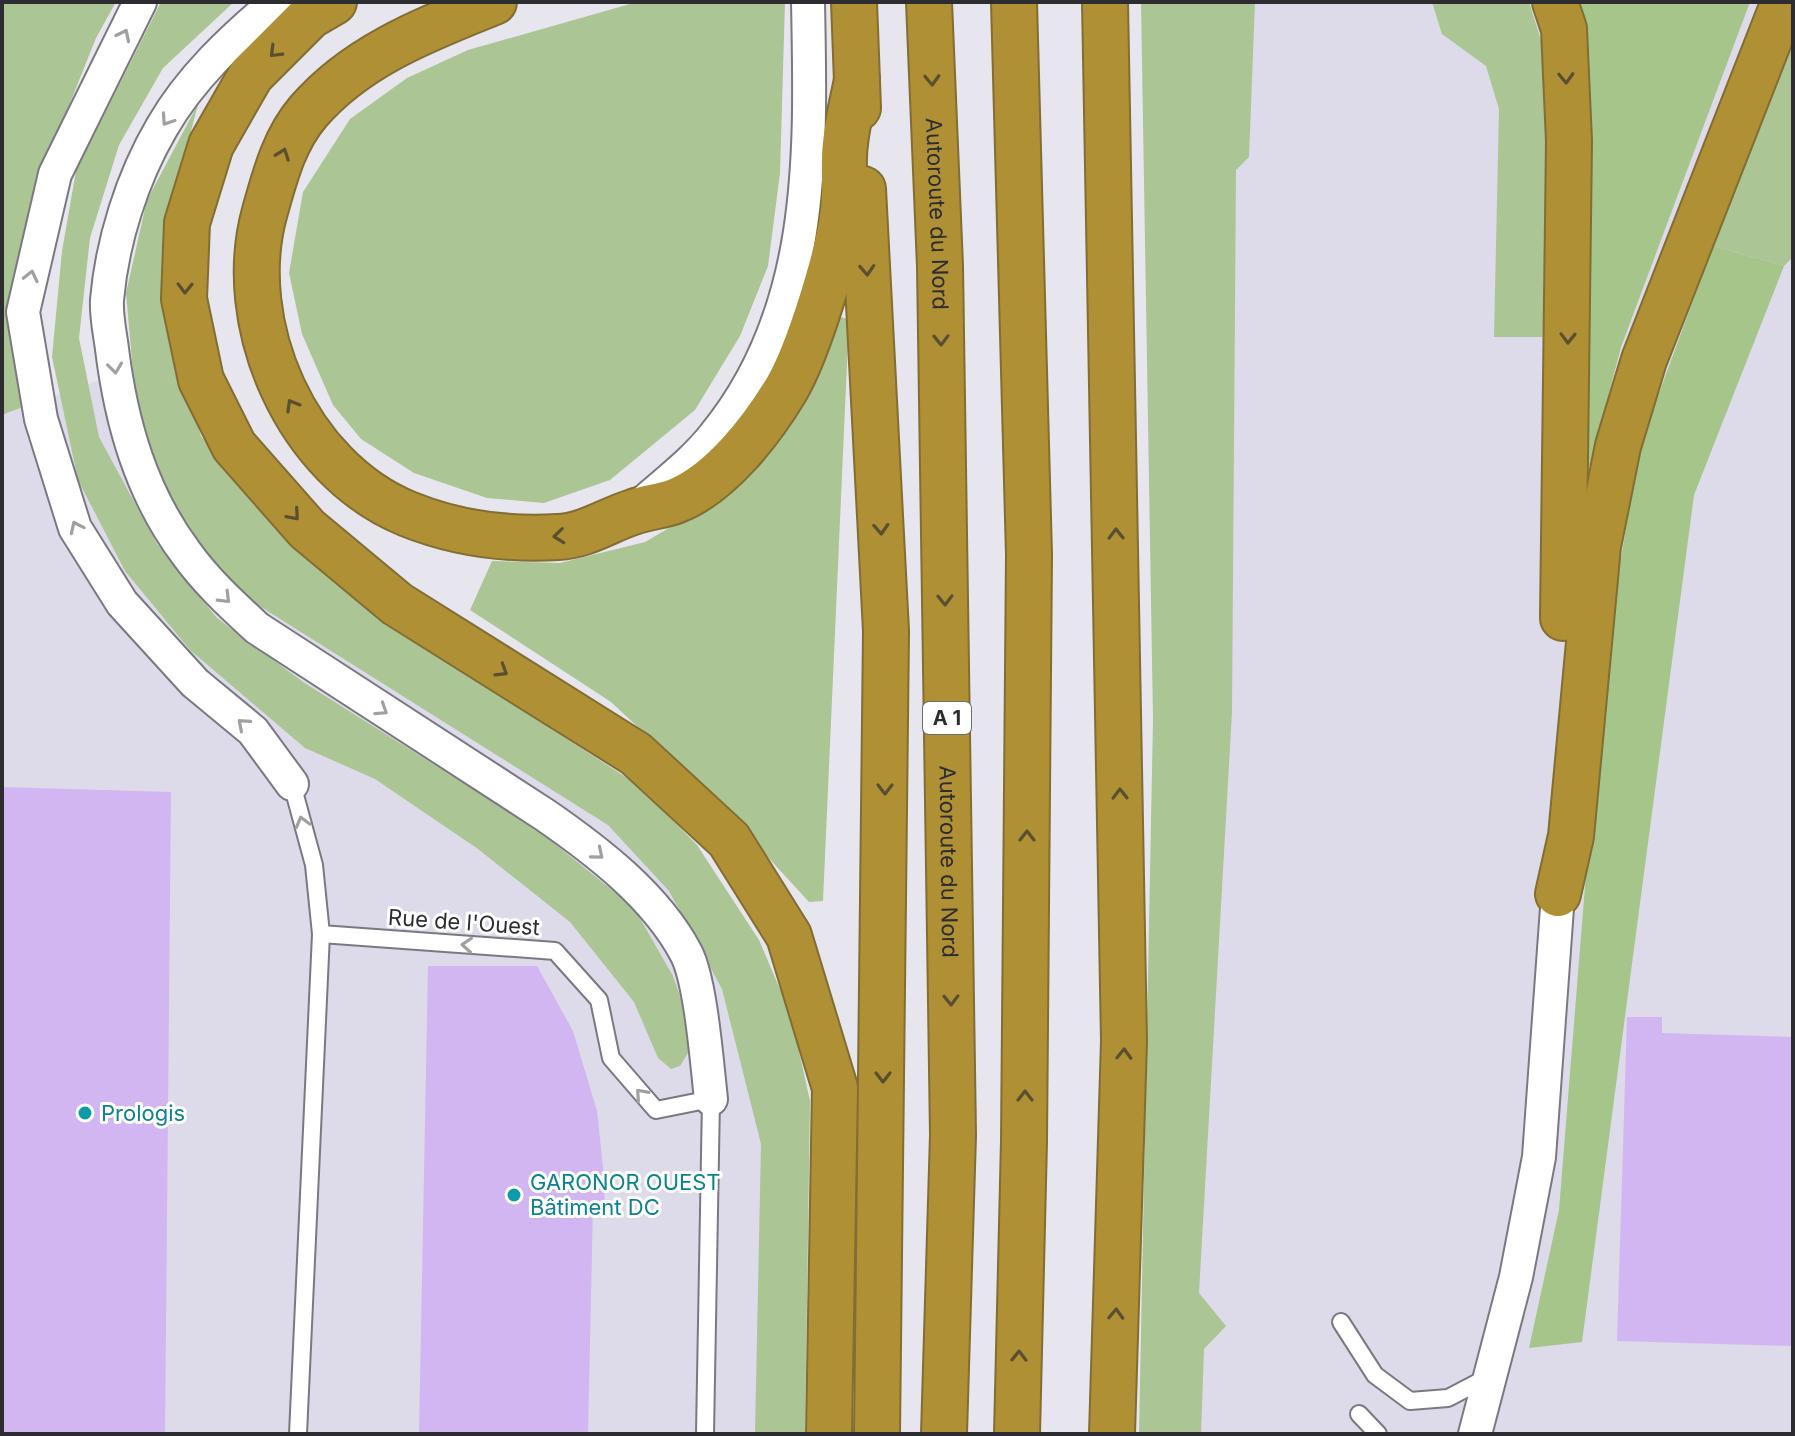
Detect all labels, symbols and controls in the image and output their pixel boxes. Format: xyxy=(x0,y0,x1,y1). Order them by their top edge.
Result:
one-way arrow xyxy=(114,28,130,43)
one-way arrow xyxy=(269,42,284,57)
one-way arrow xyxy=(1558,72,1575,85)
one-way arrow xyxy=(924,74,941,87)
one-way arrow xyxy=(162,112,177,126)
street label: Autoroute du Nord xyxy=(921,117,954,310)
one-way arrow xyxy=(274,148,290,162)
one-way arrow xyxy=(858,264,875,277)
one-way arrow xyxy=(22,269,39,283)
one-way arrow xyxy=(176,282,193,294)
one-way arrow xyxy=(1559,332,1577,345)
one-way arrow xyxy=(932,334,950,347)
one-way arrow xyxy=(106,362,123,375)
one-way arrow xyxy=(286,399,302,413)
one-way arrow xyxy=(285,506,299,521)
one-way arrow xyxy=(70,521,86,536)
one-way arrow xyxy=(872,523,889,536)
one-way arrow xyxy=(552,527,565,544)
one-way arrow xyxy=(1107,527,1125,540)
one-way arrow xyxy=(216,589,230,603)
one-way arrow xyxy=(936,594,954,607)
one-way arrow xyxy=(493,661,507,676)
one-way arrow xyxy=(373,700,388,715)
road number: A 1 xyxy=(923,702,971,734)
one-way arrow xyxy=(238,719,253,734)
street label: Autoroute du Nord xyxy=(934,765,963,958)
one-way arrow xyxy=(876,783,894,796)
one-way arrow xyxy=(1111,787,1129,800)
one-way arrow xyxy=(295,816,312,830)
one-way arrow xyxy=(1018,829,1036,842)
one-way arrow xyxy=(589,844,604,859)
street label: Rue de l'Ouest xyxy=(387,904,541,940)
one-way arrow xyxy=(460,937,473,954)
one-way arrow xyxy=(942,994,960,1007)
one-way arrow xyxy=(1115,1047,1133,1060)
one-way arrow xyxy=(874,1071,891,1084)
one-way arrow xyxy=(636,1088,651,1103)
one-way arrow xyxy=(1016,1089,1034,1102)
place label: Prologis xyxy=(101,1100,185,1126)
marker: Prologis xyxy=(76,1104,94,1122)
place label: GARONOR OUEST Bâtiment DC xyxy=(530,1169,721,1220)
marker: GARONOR OUEST Bâtiment DC xyxy=(505,1186,523,1204)
one-way arrow xyxy=(1108,1307,1125,1320)
one-way arrow xyxy=(1011,1349,1028,1362)

